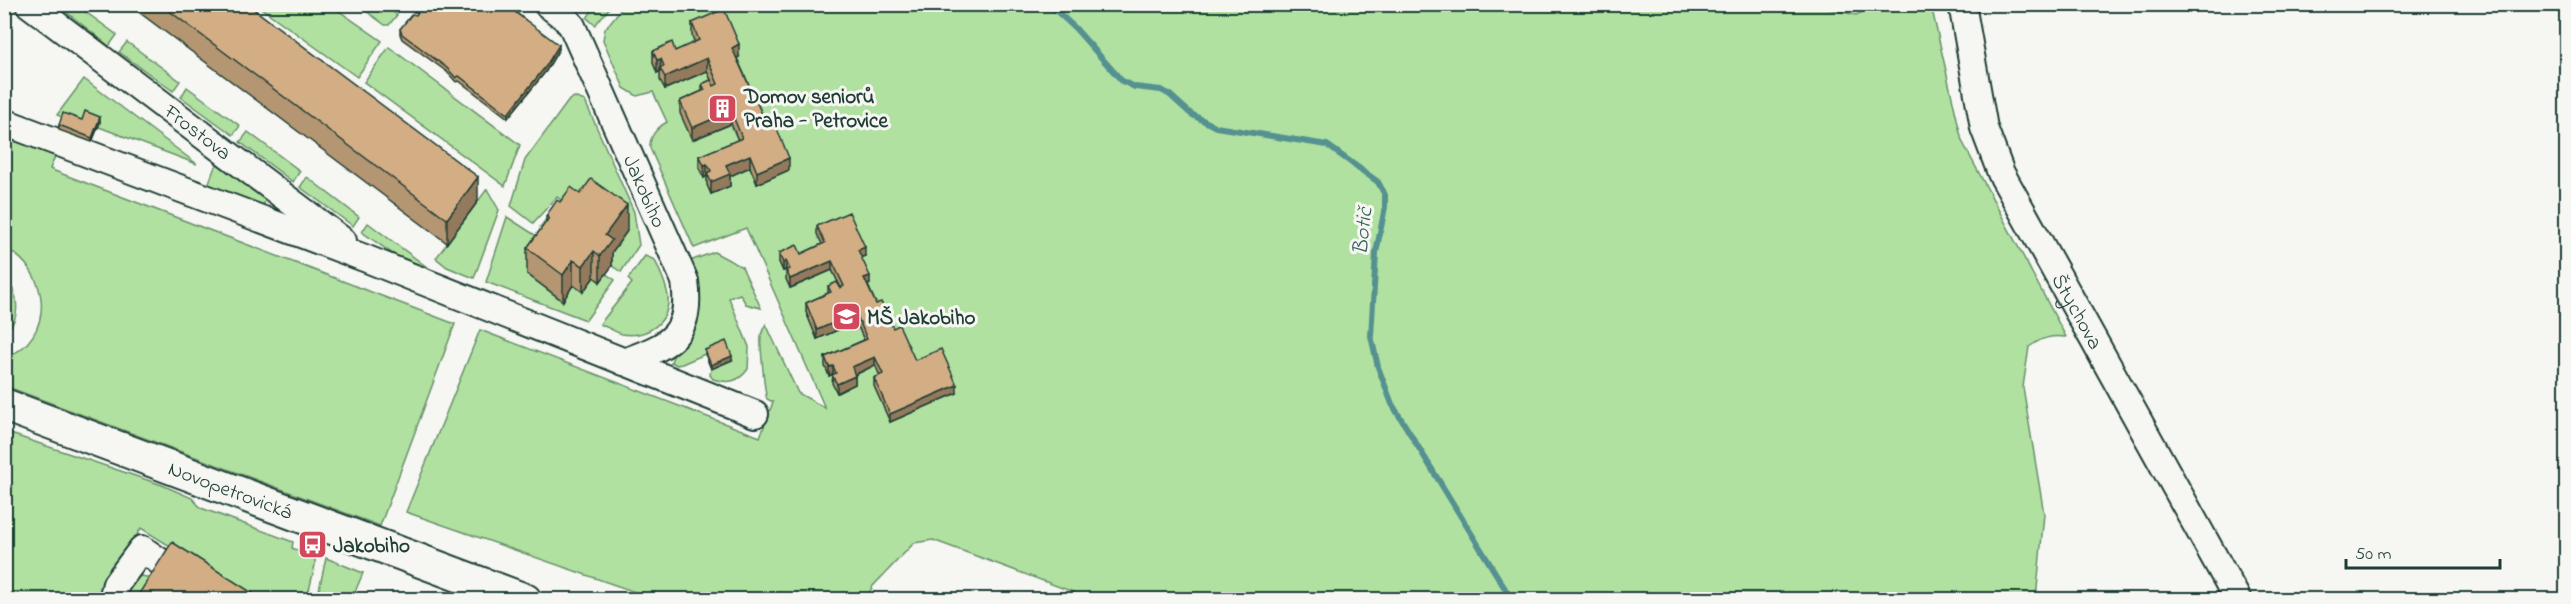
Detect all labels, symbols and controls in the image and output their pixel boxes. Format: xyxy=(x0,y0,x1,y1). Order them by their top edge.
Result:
place label: Domov seniorů Praha - Petrovice xyxy=(743,83,888,137)
building icon: Domov seniorů Praha - Petrovice xyxy=(707,92,739,124)
street label: Frostova xyxy=(156,97,237,169)
street label: Jakobiho xyxy=(614,151,673,233)
water label: Botič xyxy=(1346,204,1383,257)
street label: Štychova xyxy=(2043,269,2109,355)
school or university icon: MŠ Jakobiho xyxy=(830,301,862,333)
place label: MŠ Jakobiho xyxy=(867,304,975,334)
street label: Novopetrovická xyxy=(164,455,297,529)
bus stop icon: Jakobiho xyxy=(296,529,328,561)
place label: Jakobiho xyxy=(333,532,410,562)
scale bar xyxy=(2346,532,2500,570)
text: 50 m xyxy=(2355,542,2392,568)

